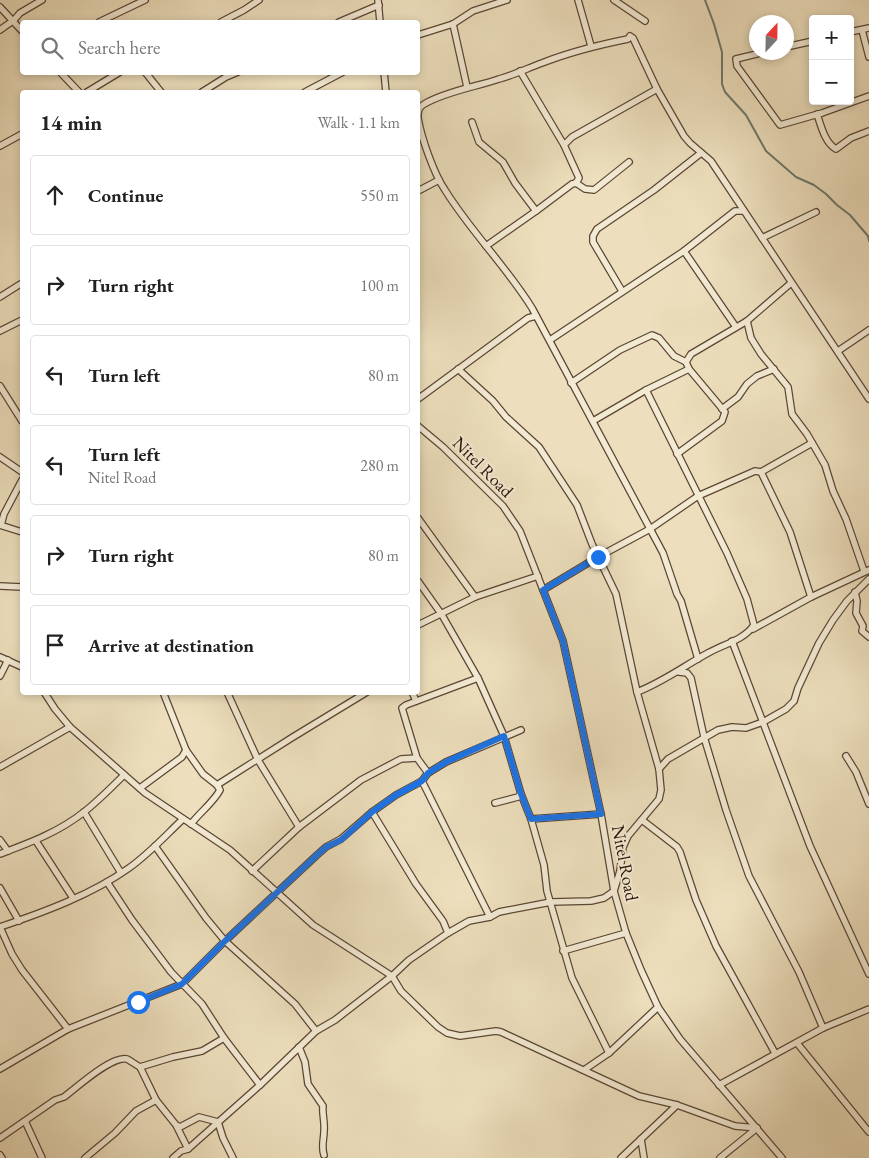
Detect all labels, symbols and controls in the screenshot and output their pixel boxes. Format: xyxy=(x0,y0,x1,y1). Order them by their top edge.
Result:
north arrow xyxy=(749,15,794,60)
map controls xyxy=(809,15,854,105)
button: + xyxy=(809,15,854,60)
search box xyxy=(20,20,420,75)
icon: search xyxy=(38,34,66,62)
text: Search here xyxy=(78,35,160,60)
button: − xyxy=(809,60,854,105)
text: 14 min xyxy=(40,109,102,136)
text: Walk · 1.1 km xyxy=(317,112,400,133)
icon: ahead xyxy=(41,181,69,209)
text: Continue xyxy=(88,183,163,208)
text: 550 m xyxy=(360,185,399,206)
icon: right xyxy=(41,271,69,299)
text: Turn right xyxy=(88,273,174,298)
text: 100 m xyxy=(360,275,399,296)
icon: left xyxy=(41,361,69,389)
text: Turn left xyxy=(88,363,160,388)
text: 80 m xyxy=(368,365,399,386)
street label: Nitel Road xyxy=(448,431,519,503)
text: Turn left xyxy=(88,442,160,467)
icon: left xyxy=(41,451,69,479)
text: 280 m xyxy=(360,455,399,476)
text: Nitel Road xyxy=(88,467,156,488)
icon: right xyxy=(41,541,69,569)
text: Turn right xyxy=(88,543,174,568)
text: 80 m xyxy=(368,545,399,566)
route end xyxy=(587,546,610,569)
icon: arrive xyxy=(41,631,69,659)
text: Arrive at destination xyxy=(88,633,254,658)
street label: Nitel Road xyxy=(607,823,644,904)
route start xyxy=(127,991,150,1014)

